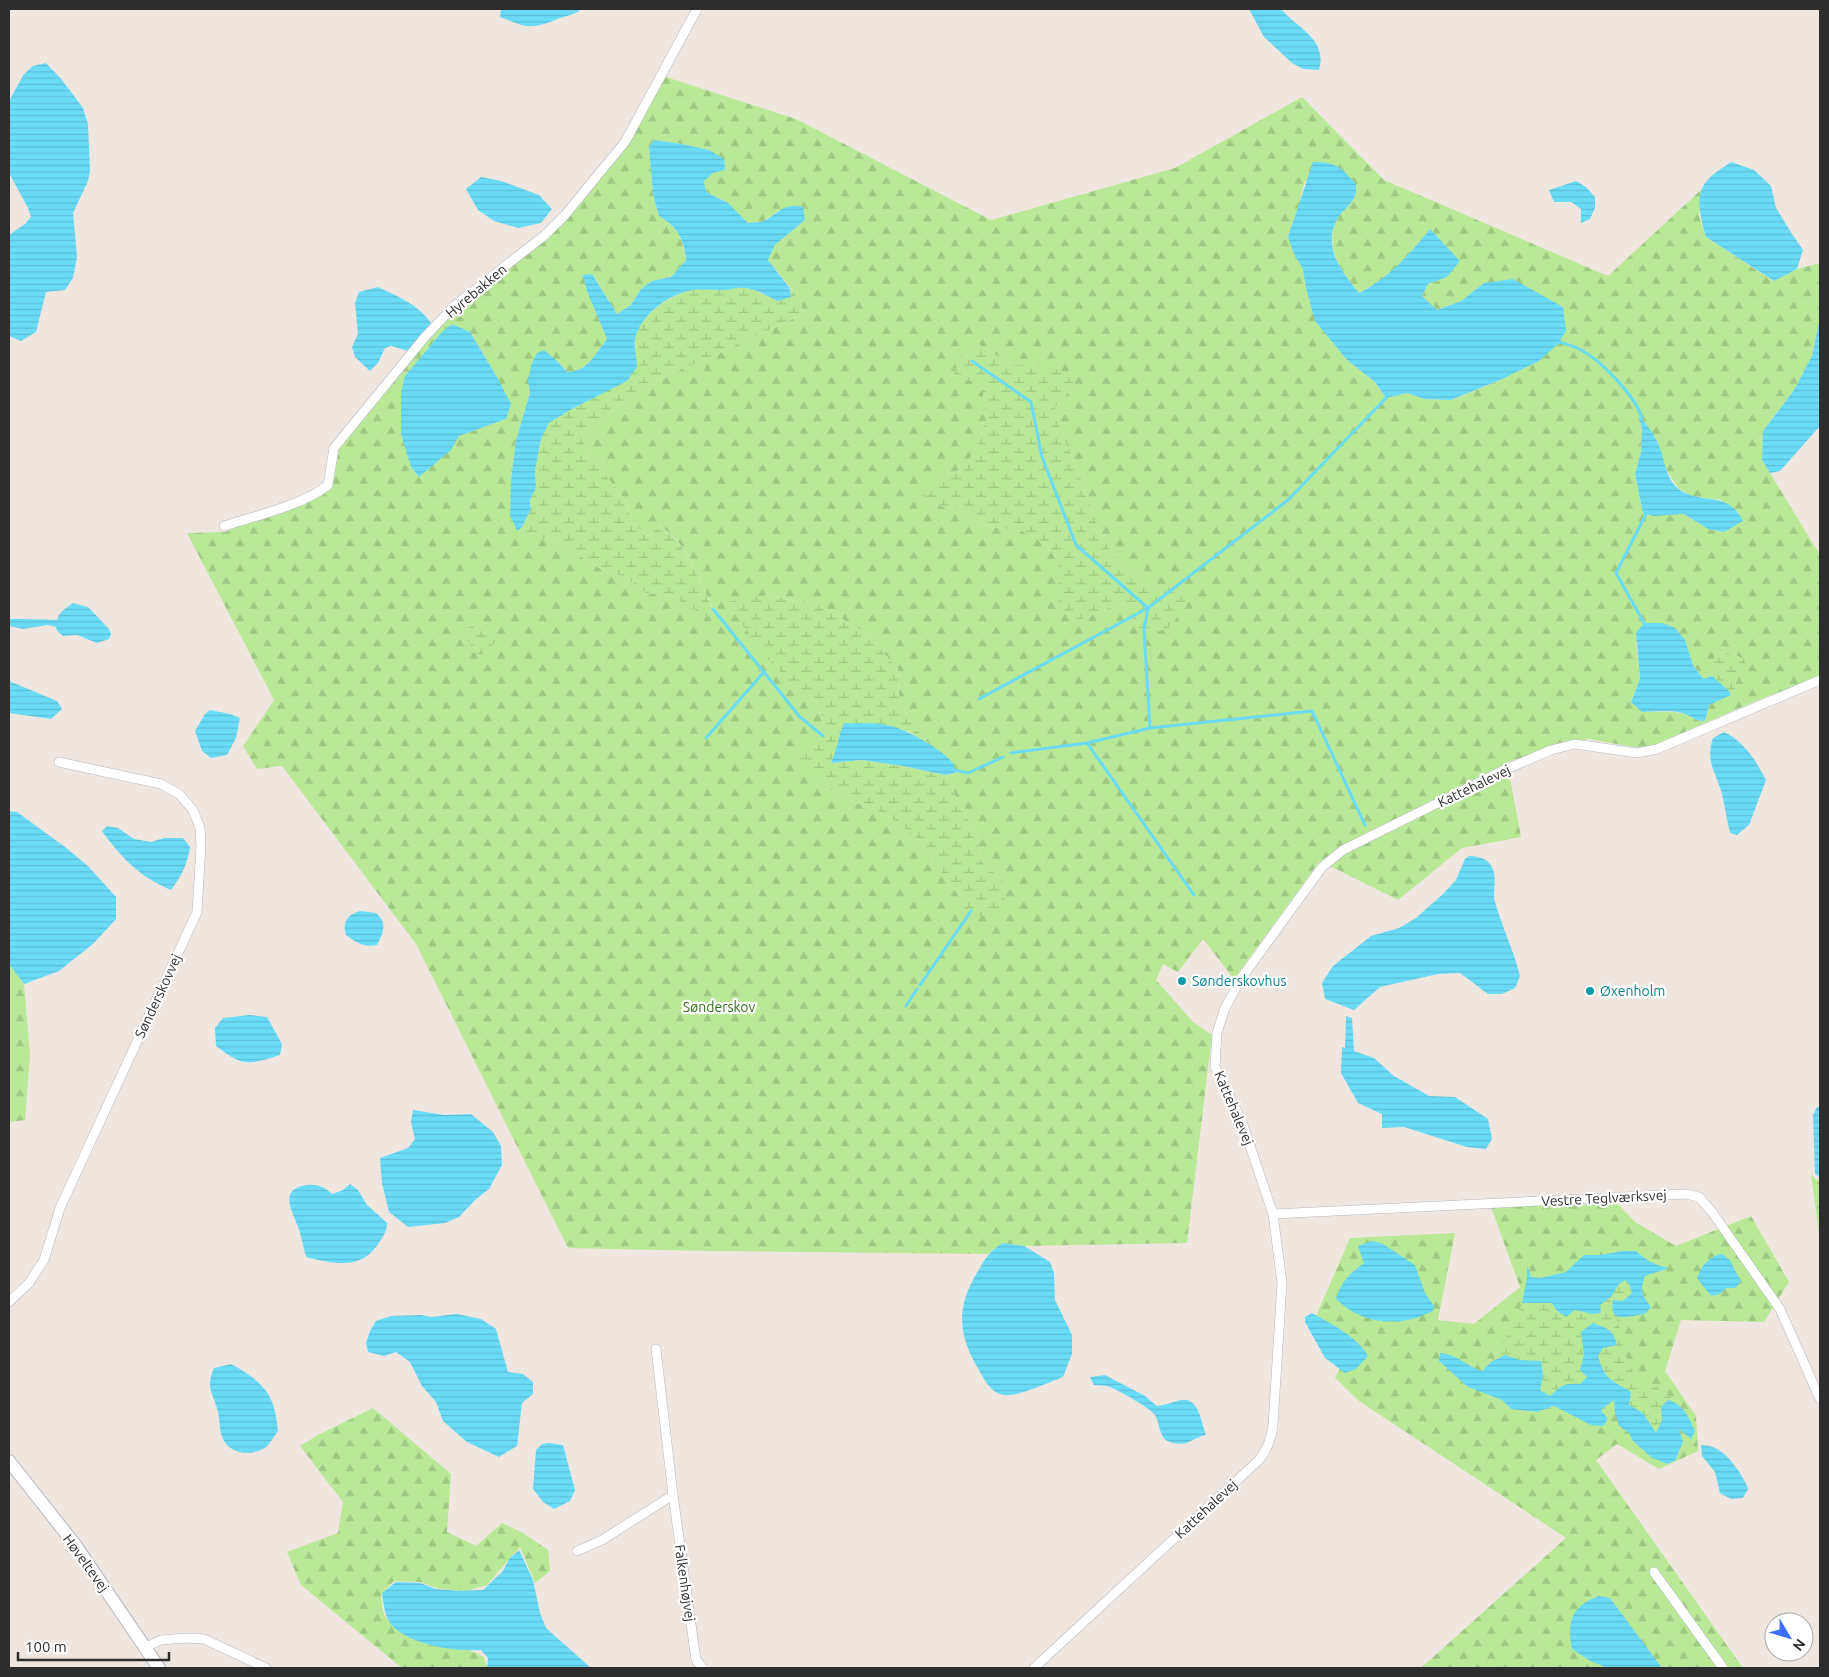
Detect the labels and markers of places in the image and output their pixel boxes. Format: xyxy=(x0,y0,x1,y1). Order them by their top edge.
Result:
place label: Sønderskovhus xyxy=(1192,973,1287,989)
marker: Sønderskovhus xyxy=(1176,975,1188,987)
place label: Øxenholm xyxy=(1600,983,1665,999)
marker: Øxenholm xyxy=(1584,985,1596,997)

